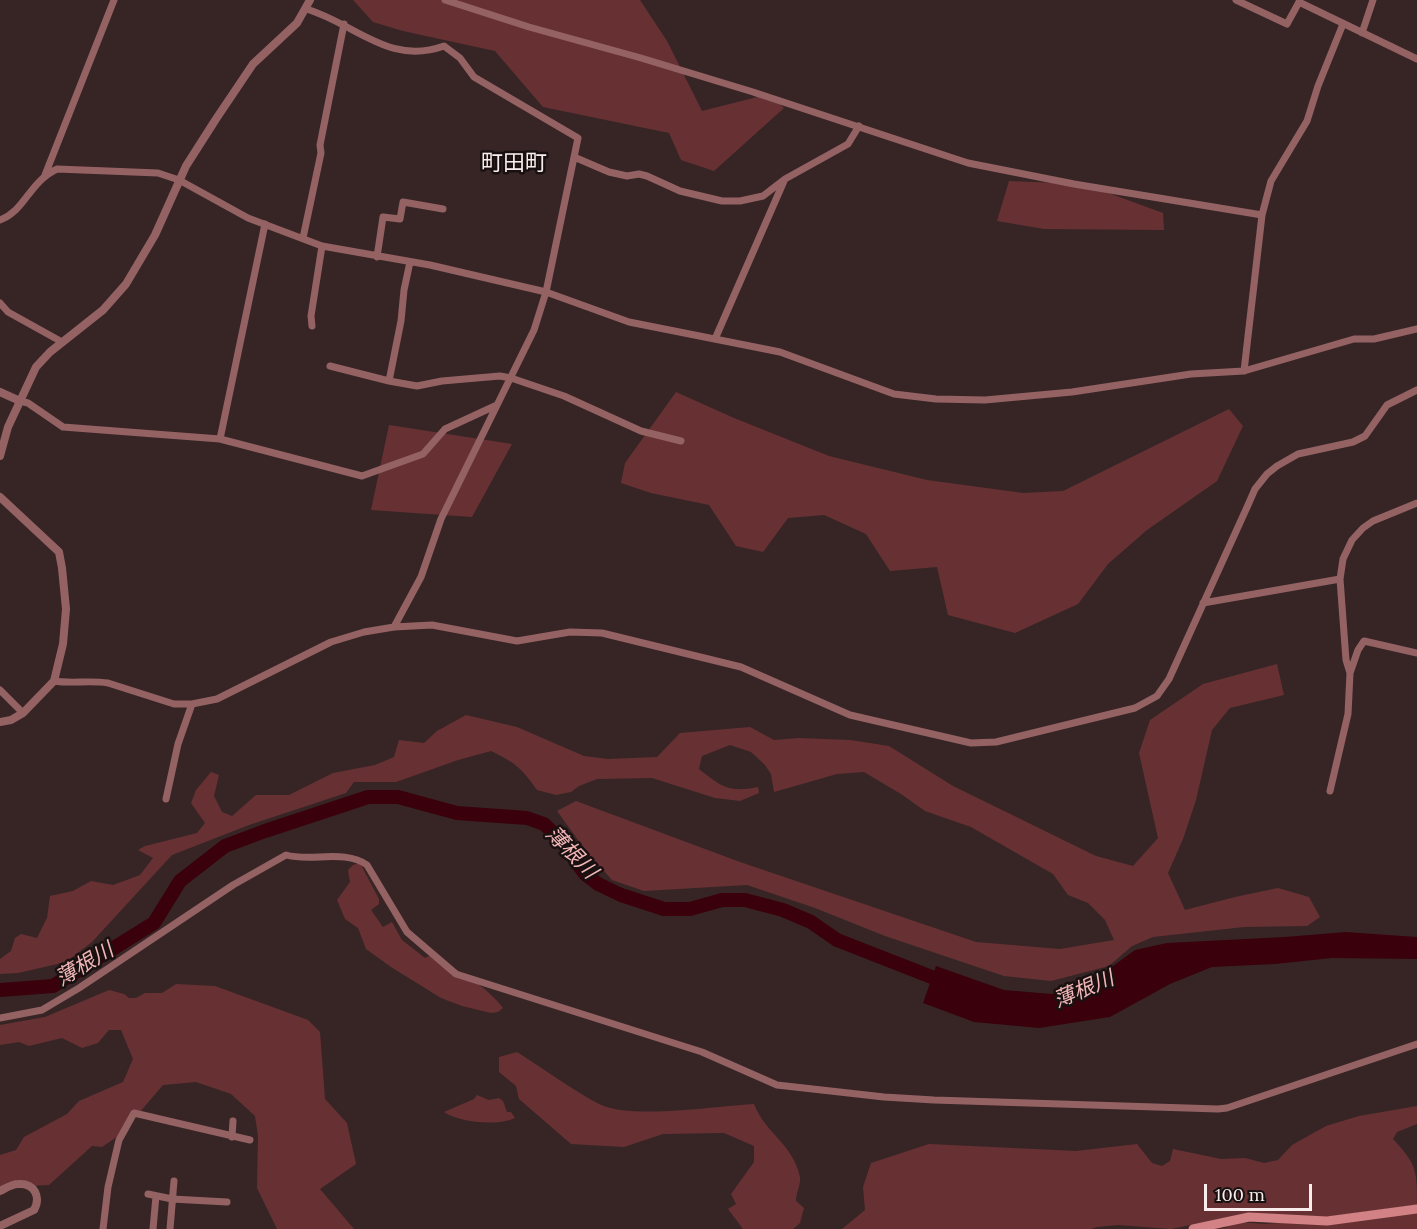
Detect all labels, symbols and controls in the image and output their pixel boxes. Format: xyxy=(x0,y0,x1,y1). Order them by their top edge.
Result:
district label: 町田町 xyxy=(481,151,547,177)
water label: 薄根川 xyxy=(540,822,602,884)
water label: 薄根川 xyxy=(52,938,118,992)
water label: 薄根川 xyxy=(1050,966,1118,1014)
scale bar xyxy=(1207,1172,1315,1210)
text: 100 m xyxy=(1215,1183,1265,1206)

